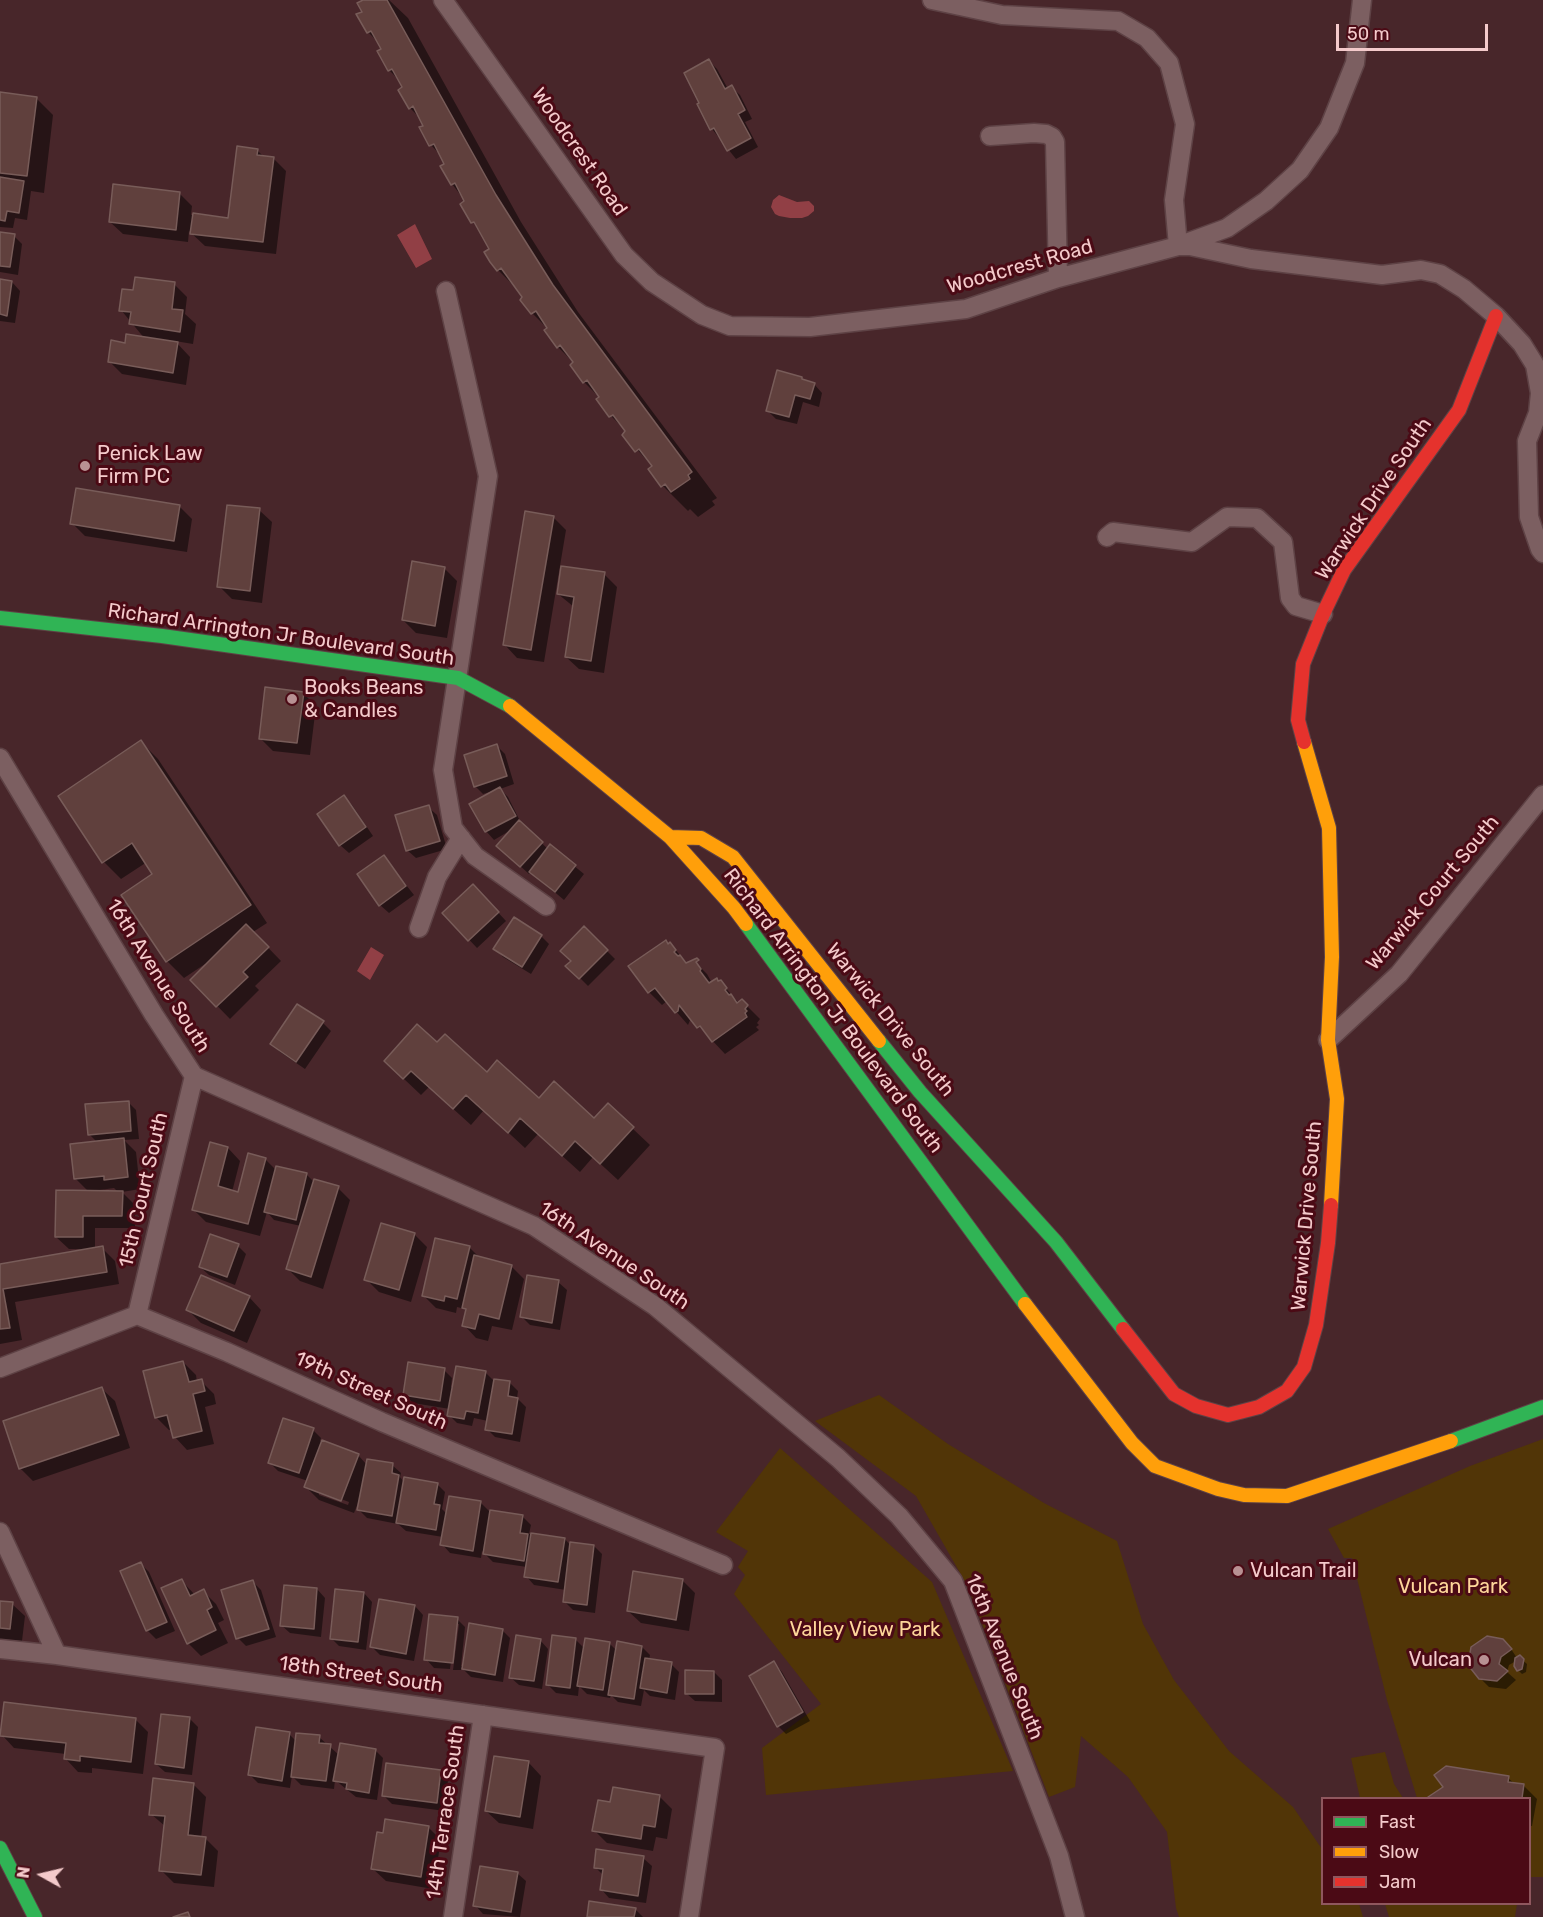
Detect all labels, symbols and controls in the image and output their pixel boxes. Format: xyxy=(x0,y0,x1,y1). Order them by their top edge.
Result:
scale bar xyxy=(1339,12,1490,50)
text: 50 m xyxy=(1347,23,1390,45)
street label: Woodcrest Road xyxy=(526,84,632,220)
street label: Woodcrest Road xyxy=(944,235,1096,299)
street label: Warwick Drive South xyxy=(1311,413,1437,585)
place label: Penick Law Firm PC xyxy=(97,442,202,489)
marker: Penick Law Firm PC xyxy=(78,459,92,473)
street label: Richard Arrington Jr Boulevard South xyxy=(106,599,456,671)
place label: Books Beans & Candles xyxy=(304,676,423,723)
marker: Books Beans & Candles xyxy=(285,692,299,706)
street label: Warwick Court South xyxy=(1361,811,1505,975)
street label: Richard Arrington Jr Boulevard South xyxy=(718,864,948,1158)
street label: 16th Avenue South xyxy=(101,895,215,1057)
street label: Warwick Drive South xyxy=(821,938,959,1102)
street label: 15th Court South xyxy=(114,1110,174,1270)
street label: Warwick Drive South xyxy=(1287,1120,1327,1312)
street label: 16th Avenue South xyxy=(534,1197,694,1315)
street label: 19th Street South xyxy=(291,1347,451,1435)
place label: Vulcan Trail xyxy=(1250,1559,1357,1583)
marker: Vulcan Trail xyxy=(1231,1564,1245,1578)
street label: 16th Avenue South xyxy=(960,1571,1048,1743)
park label: Vulcan Park xyxy=(1398,1575,1508,1599)
park label: Valley View Park xyxy=(790,1618,940,1642)
place label: Vulcan xyxy=(1409,1648,1472,1672)
street label: 18th Street South xyxy=(278,1652,444,1698)
marker: Vulcan xyxy=(1477,1653,1491,1667)
street label: 14th Terrace South xyxy=(422,1723,470,1901)
legend xyxy=(1321,1797,1531,1905)
text: Fast xyxy=(1379,1811,1415,1833)
text: Slow xyxy=(1379,1841,1419,1863)
north arrow xyxy=(12,1845,72,1905)
text: N xyxy=(13,1865,34,1879)
text: Jam xyxy=(1379,1871,1416,1893)

